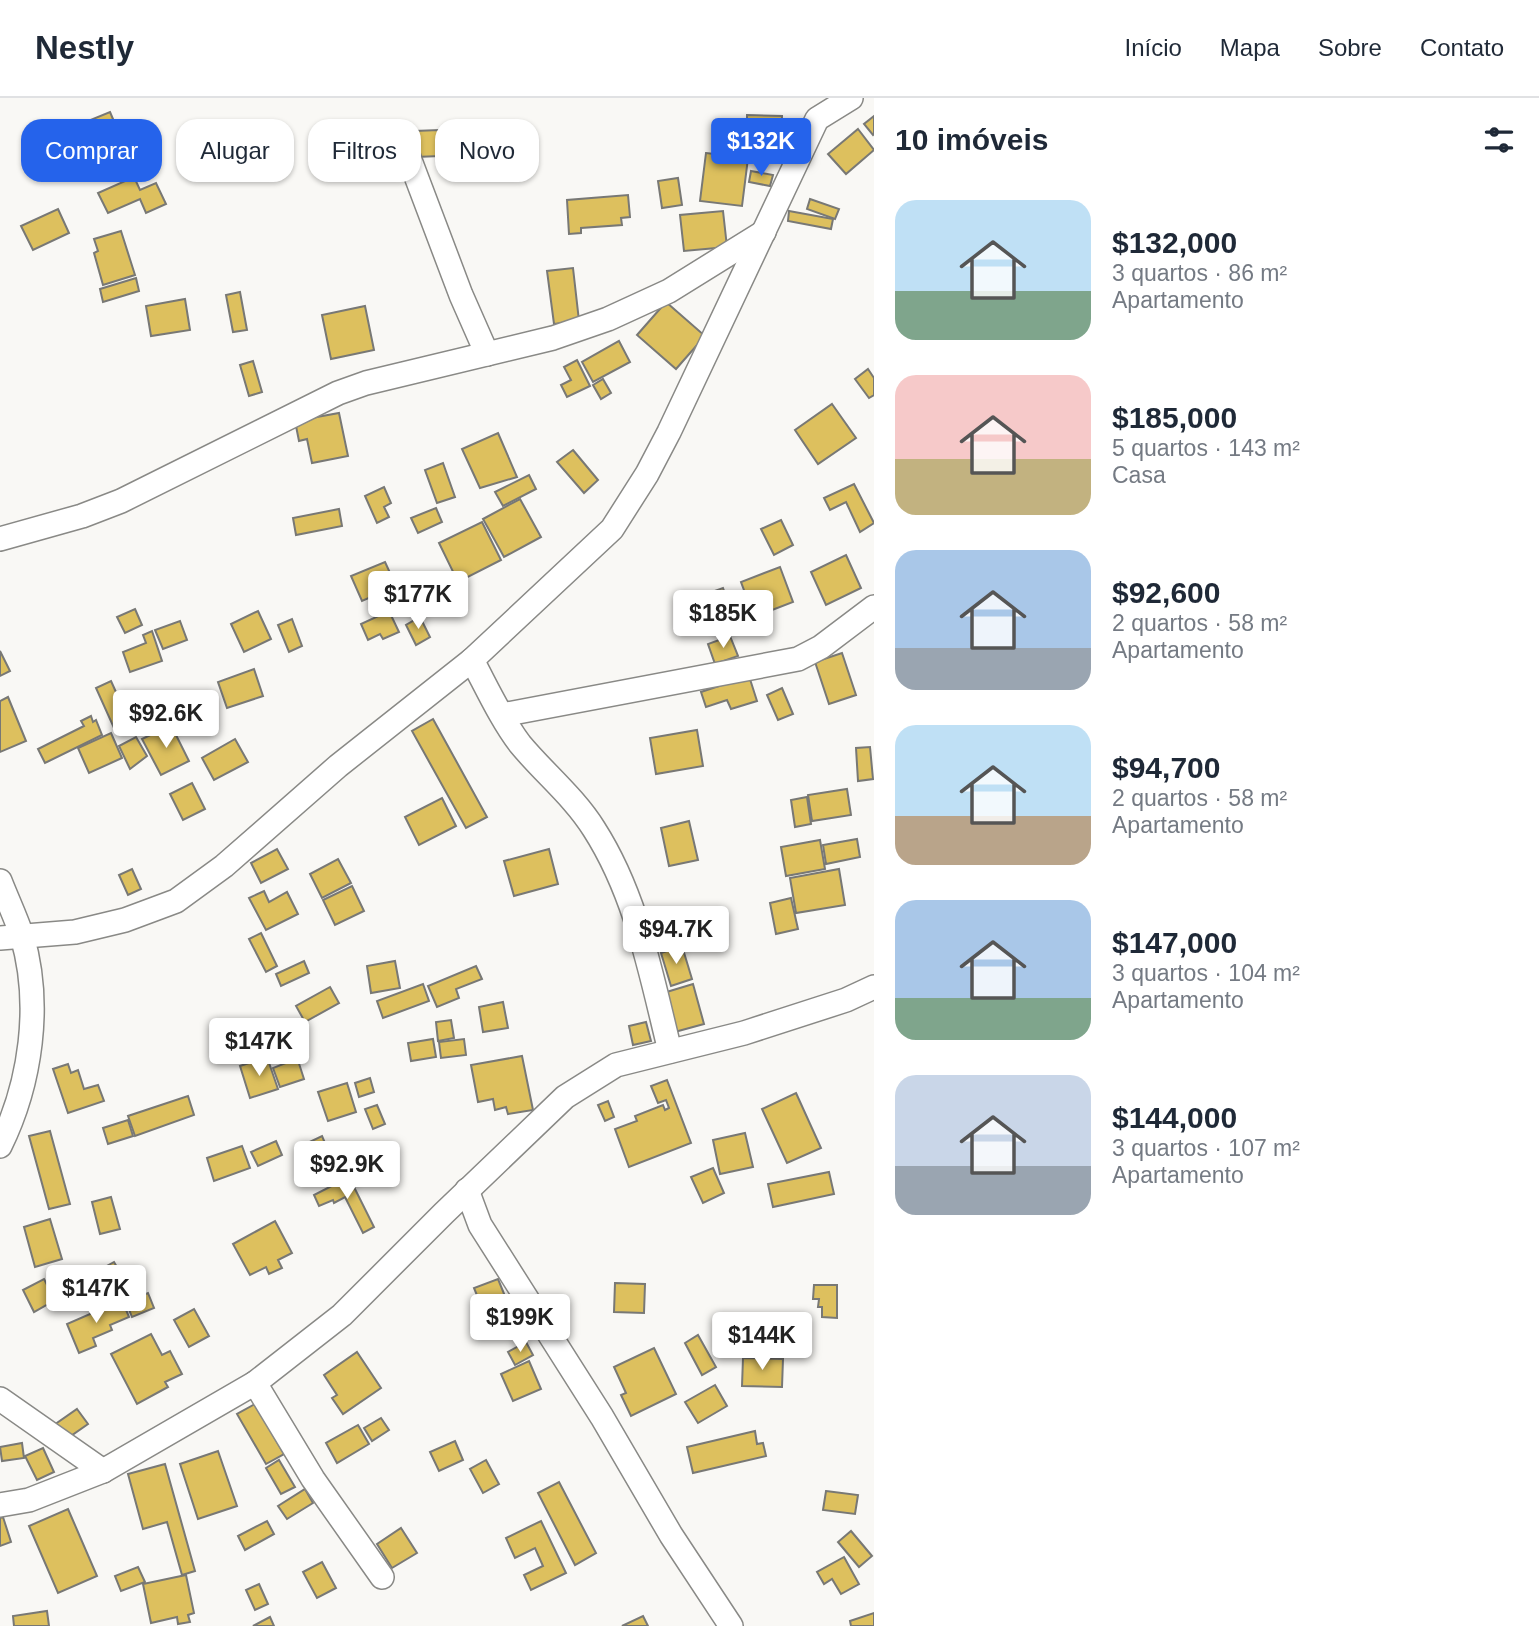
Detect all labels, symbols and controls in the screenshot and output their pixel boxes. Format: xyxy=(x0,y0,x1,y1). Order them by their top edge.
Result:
text: Nestly xyxy=(35,29,134,66)
text: Início xyxy=(1124,34,1182,61)
text: Mapa xyxy=(1220,34,1280,61)
text: Sobre xyxy=(1318,34,1382,61)
text: Contato xyxy=(1420,34,1504,61)
pin: $132K xyxy=(712,118,810,178)
chip: Comprar xyxy=(21,119,162,182)
chip: Alugar xyxy=(176,119,294,182)
chip: Filtros xyxy=(308,119,421,182)
chip: Novo xyxy=(435,119,539,182)
icon: filters xyxy=(1480,121,1518,159)
text: 10 imóveis xyxy=(895,123,1048,156)
text: $132K xyxy=(727,128,795,154)
text: $132,000 xyxy=(1112,226,1237,259)
icon: home xyxy=(951,228,1035,312)
text: 3 quartos · 86 m² xyxy=(1112,260,1287,286)
text: Apartamento xyxy=(1112,287,1244,313)
text: $185,000 xyxy=(1112,401,1237,434)
icon: home xyxy=(951,403,1035,487)
text: 5 quartos · 143 m² xyxy=(1112,435,1300,461)
text: Casa xyxy=(1112,462,1166,488)
pin: $177K xyxy=(369,572,467,631)
text: $92,600 xyxy=(1112,576,1220,609)
icon: home xyxy=(951,578,1035,662)
text: $177K xyxy=(384,581,452,607)
pin: $185K xyxy=(674,590,772,650)
text: $185K xyxy=(689,600,757,626)
text: 2 quartos · 58 m² xyxy=(1112,610,1287,636)
text: Apartamento xyxy=(1112,637,1244,663)
pin: $92.6K xyxy=(109,690,223,750)
text: $92.6K xyxy=(129,700,203,726)
text: $94,700 xyxy=(1112,751,1220,784)
icon: home xyxy=(951,753,1035,837)
text: 2 quartos · 58 m² xyxy=(1112,785,1287,811)
text: Apartamento xyxy=(1112,812,1244,838)
pin: $94.7K xyxy=(619,906,733,966)
text: $94.7K xyxy=(639,916,713,942)
text: $147,000 xyxy=(1112,926,1237,959)
icon: home xyxy=(951,928,1035,1012)
text: 3 quartos · 104 m² xyxy=(1112,960,1300,986)
text: Apartamento xyxy=(1112,987,1244,1013)
pin: $147K xyxy=(210,1018,308,1078)
text: $147K xyxy=(225,1028,293,1054)
text: $144,000 xyxy=(1112,1101,1237,1134)
icon: home xyxy=(951,1103,1035,1187)
text: 3 quartos · 107 m² xyxy=(1112,1135,1300,1161)
pin: $92.9K xyxy=(290,1142,404,1201)
text: $92.9K xyxy=(310,1151,384,1177)
text: Apartamento xyxy=(1112,1162,1244,1188)
pin: $147K xyxy=(47,1266,145,1325)
text: $147K xyxy=(62,1275,130,1301)
pin: $199K xyxy=(471,1294,569,1354)
text: $199K xyxy=(486,1304,554,1330)
pin: $144K xyxy=(713,1312,811,1372)
text: $144K xyxy=(728,1322,796,1348)

